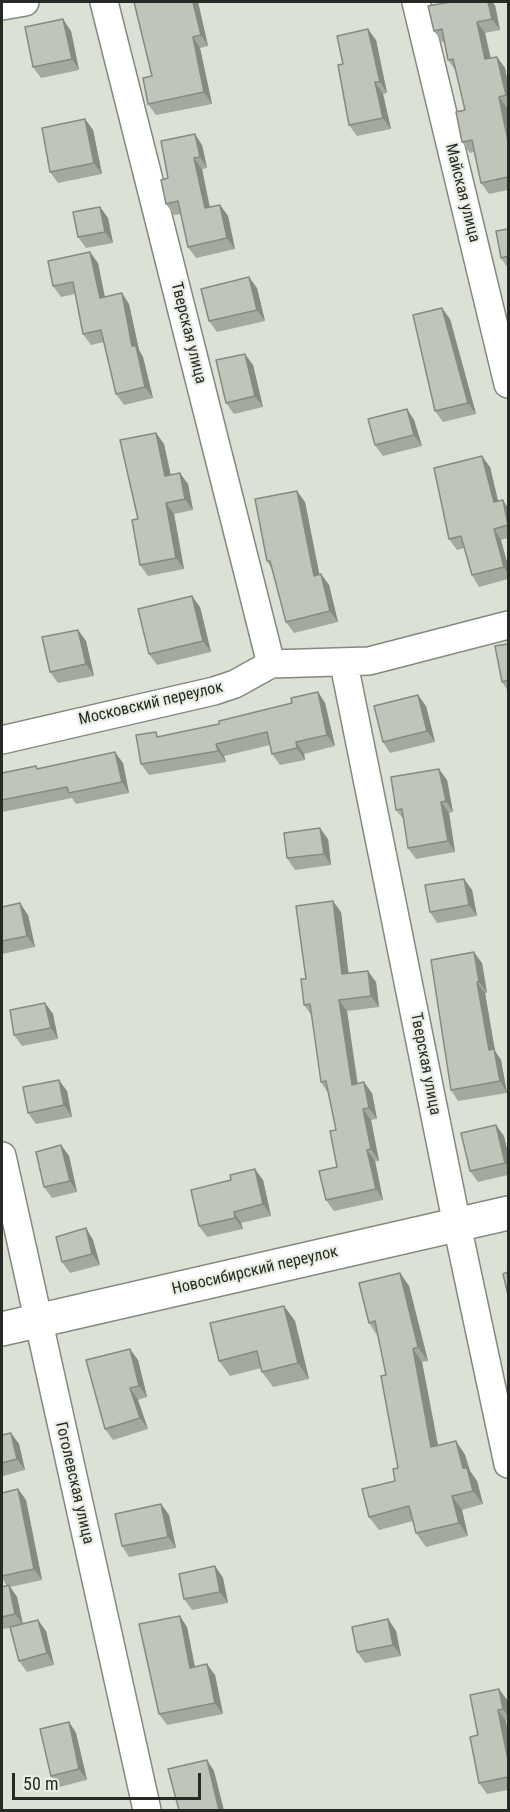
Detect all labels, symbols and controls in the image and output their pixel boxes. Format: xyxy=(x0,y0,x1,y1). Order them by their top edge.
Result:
street label: Майская улица xyxy=(440,142,484,244)
street label: Тверская улица xyxy=(166,280,210,386)
street label: Московский переулок xyxy=(77,678,225,730)
street label: Тверская улица xyxy=(406,1011,444,1117)
street label: Новосибирский переулок xyxy=(170,1243,340,1299)
street label: Гоголевская улица xyxy=(51,1420,97,1546)
scale bar xyxy=(15,1761,204,1799)
text: 50 m xyxy=(23,1773,58,1794)

